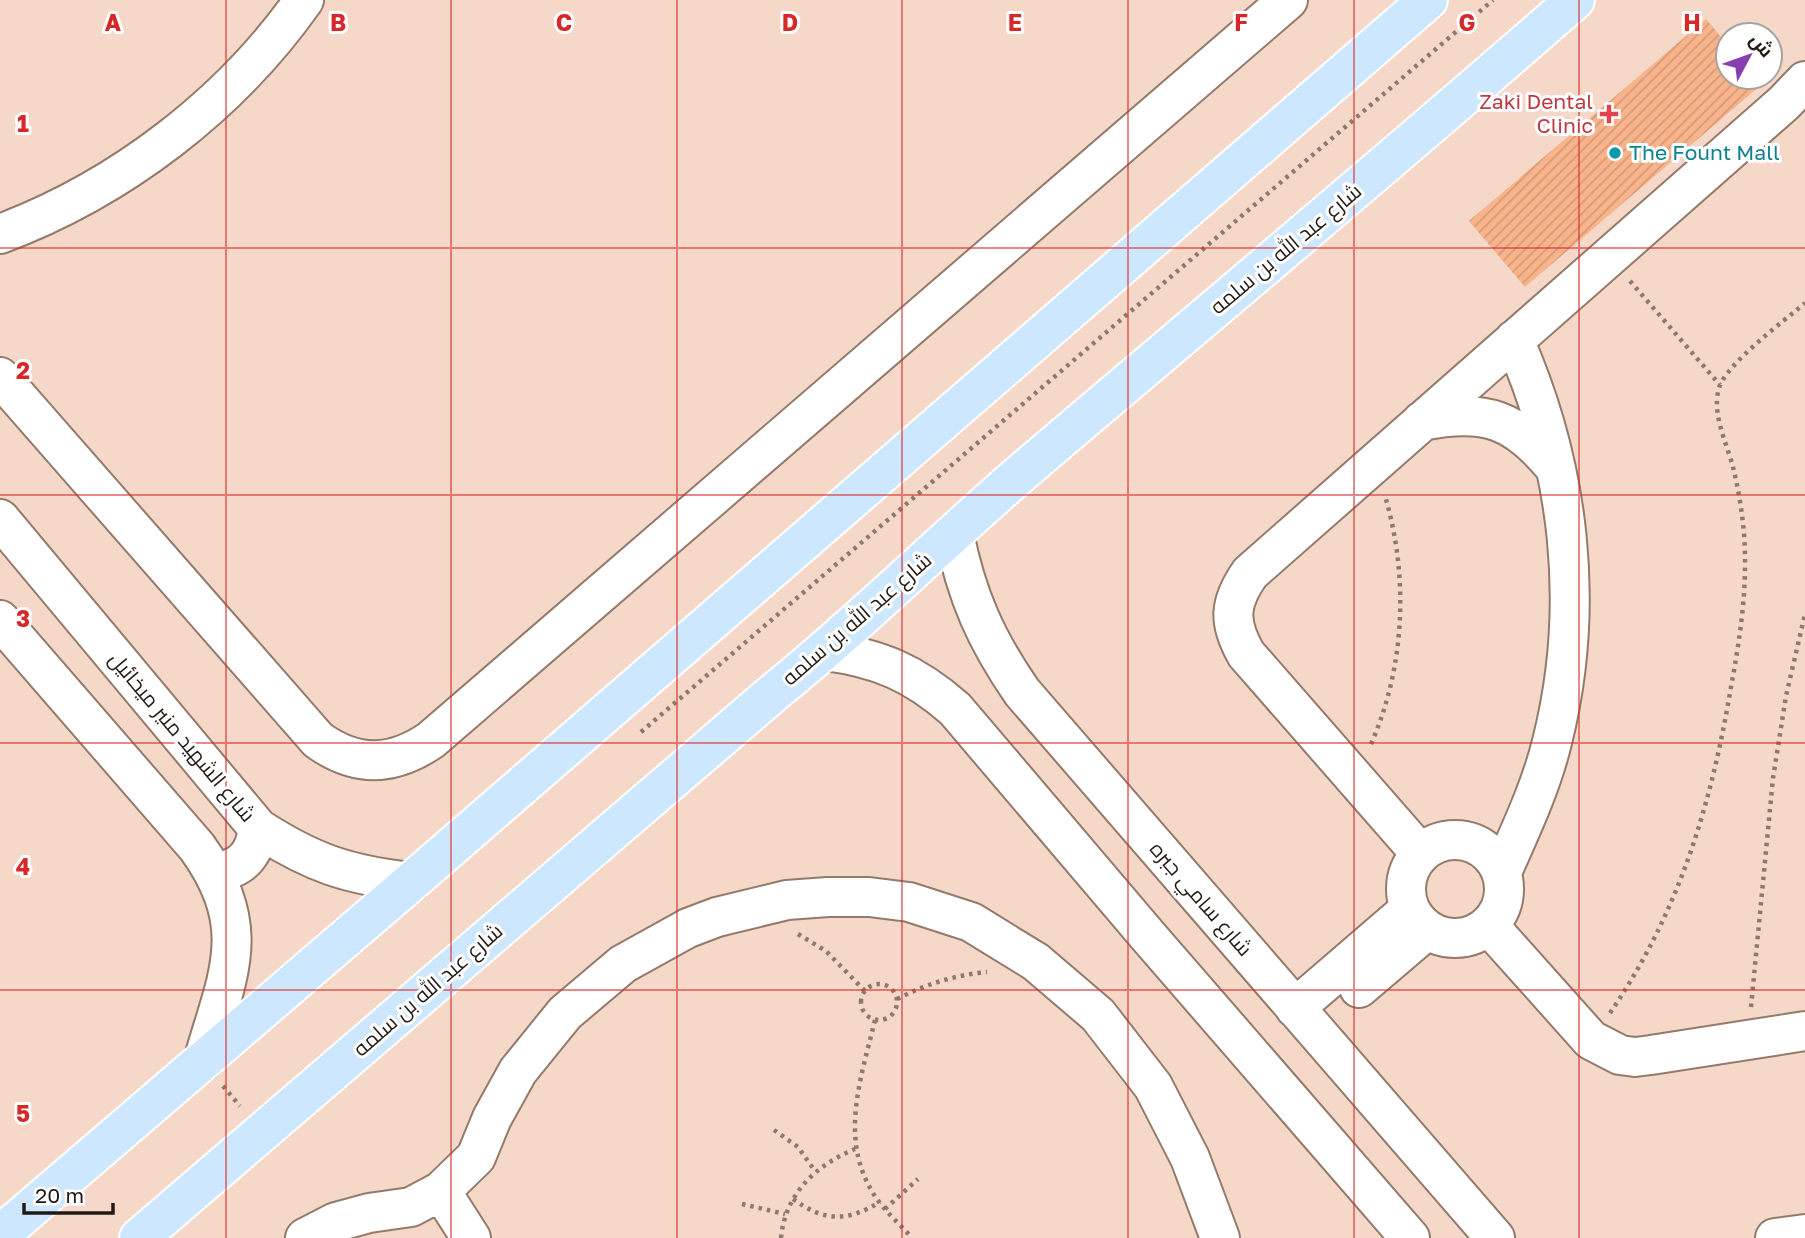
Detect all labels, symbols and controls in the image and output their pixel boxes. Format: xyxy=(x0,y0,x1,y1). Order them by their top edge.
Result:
text: A xyxy=(105,8,122,36)
text: B xyxy=(330,8,346,36)
text: C xyxy=(556,8,572,36)
text: D xyxy=(782,8,798,36)
text: E xyxy=(1008,8,1022,36)
text: F xyxy=(1234,8,1248,36)
text: G xyxy=(1459,8,1475,36)
text: H xyxy=(1683,8,1701,36)
north arrow xyxy=(1714,21,1784,91)
text: ش xyxy=(1745,28,1779,62)
place label: Zaki Dental Clinic xyxy=(1479,88,1593,138)
marker: Zaki Dental Clinic xyxy=(1599,104,1619,124)
text: 1 xyxy=(17,109,29,137)
place label: The Fount Mall xyxy=(1629,139,1780,165)
marker: The Fount Mall xyxy=(1607,145,1623,161)
street label: شارع عبد الله بن سلمه xyxy=(1204,177,1368,321)
text: 2 xyxy=(16,356,30,384)
street label: شارع عبد الله بن سلمه xyxy=(776,546,938,692)
text: 3 xyxy=(16,604,30,632)
street label: شارع الشهيد منير ميخائيل xyxy=(102,646,262,828)
street label: شارع سامي جبره xyxy=(1142,836,1259,964)
text: 4 xyxy=(16,852,30,880)
street label: شارع عبد الله بن سلمه xyxy=(347,917,509,1063)
text: 5 xyxy=(16,1099,30,1127)
scale bar xyxy=(24,1172,114,1216)
text: 20 m xyxy=(35,1182,84,1208)

